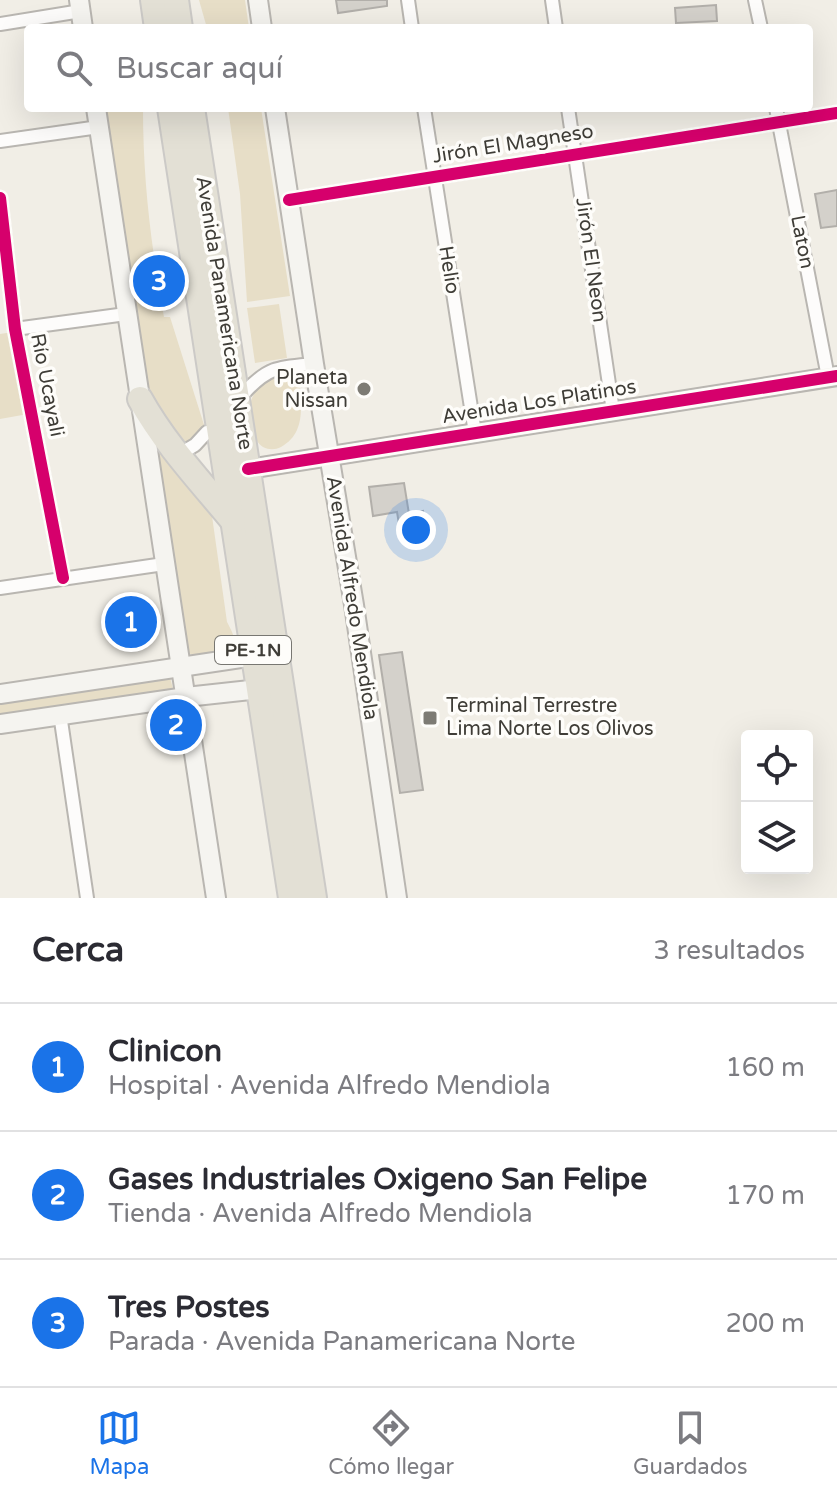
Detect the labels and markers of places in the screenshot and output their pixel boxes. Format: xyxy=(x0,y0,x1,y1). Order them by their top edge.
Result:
pin: 3 xyxy=(133,251,185,311)
place label: Planeta Nissan xyxy=(276,366,348,413)
marker: Planeta Nissan xyxy=(355,380,373,398)
pin: 1 xyxy=(105,592,157,652)
place label: Terminal Terrestre Lima Norte Los Olivos xyxy=(446,694,654,741)
pin: 2 xyxy=(150,695,202,755)
marker: Terminal Terrestre Lima Norte Los Olivos xyxy=(421,709,439,727)

